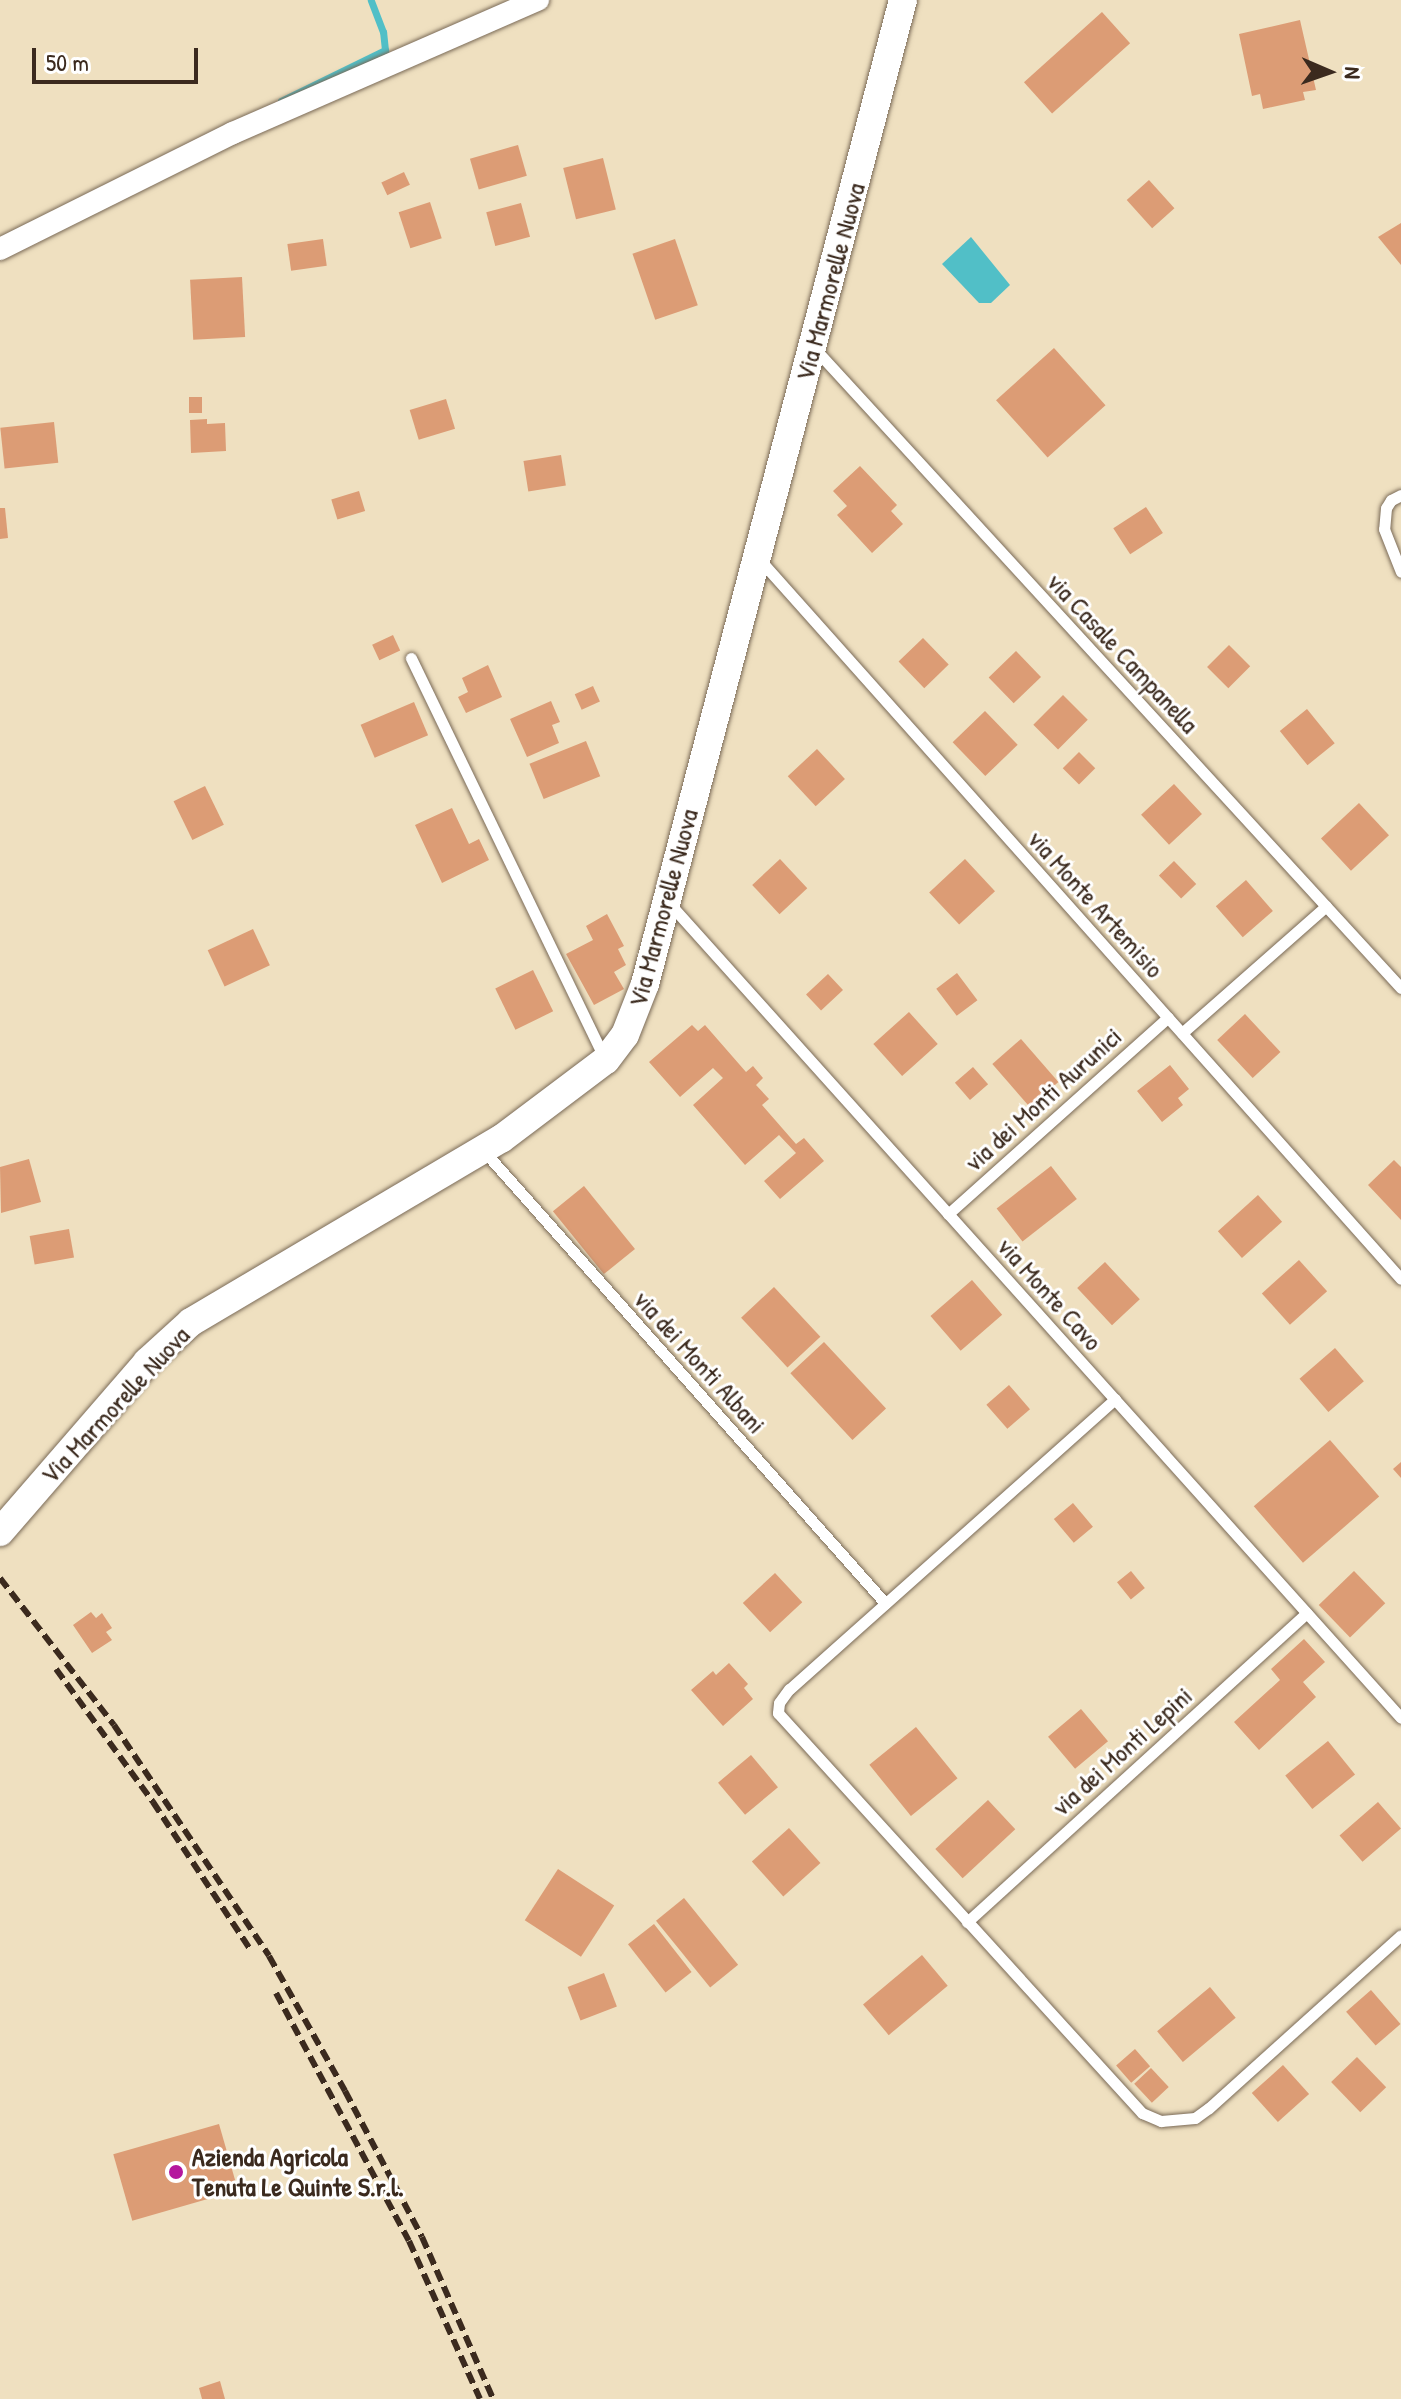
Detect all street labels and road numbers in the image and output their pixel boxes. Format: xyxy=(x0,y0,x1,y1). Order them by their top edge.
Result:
street label: Via Marmorelle Nuova xyxy=(789,180,871,384)
street label: via Casale Campanella xyxy=(1041,567,1205,739)
street label: Via Marmorelle Nuova xyxy=(622,806,704,1010)
street label: via Monte Artemisio xyxy=(1022,824,1170,984)
street label: via dei Monti Aurunici xyxy=(958,1020,1128,1178)
street label: via Monte Cavo xyxy=(991,1231,1109,1357)
street label: via dei Monti Albani xyxy=(628,1284,772,1440)
street label: Via Marmorelle Nuova xyxy=(34,1320,196,1490)
street label: via dei Monti Lepini xyxy=(1046,1680,1198,1822)

